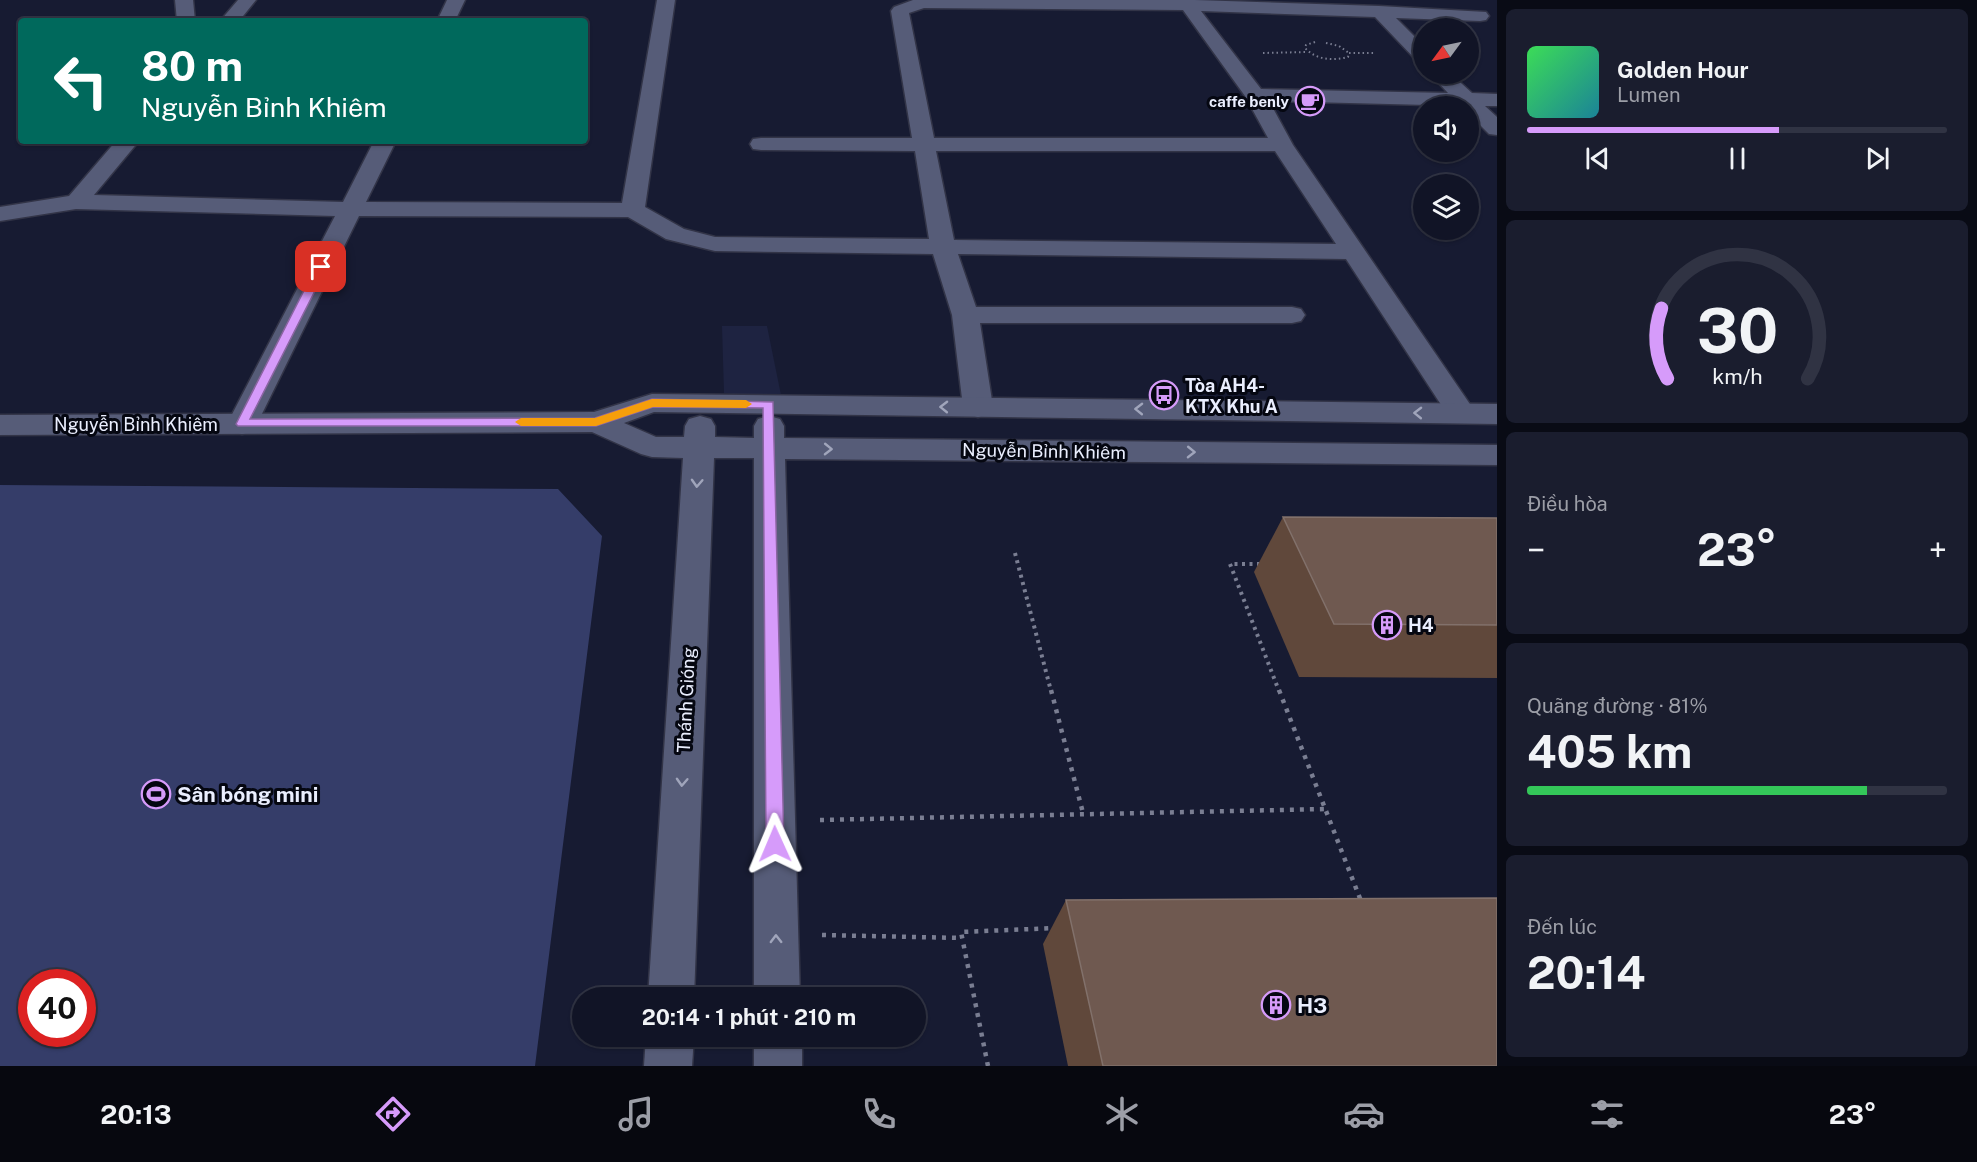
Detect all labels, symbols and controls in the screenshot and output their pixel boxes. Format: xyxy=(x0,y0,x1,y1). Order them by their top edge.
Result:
north arrow xyxy=(1413,18,1479,84)
map controls xyxy=(1413,18,1479,240)
text: 80 m xyxy=(141,41,243,90)
icon: left xyxy=(42,42,120,120)
text: Golden Hour xyxy=(1617,57,1748,83)
text: Lumen xyxy=(1617,83,1681,107)
cafe icon: caffe benly xyxy=(1294,85,1326,117)
text: Nguyễn Bỉnh Khiêm xyxy=(141,91,387,123)
place label: caffe benly xyxy=(1209,93,1290,110)
button: sound xyxy=(1413,96,1479,162)
icon: previous xyxy=(1581,142,1614,175)
icon: pause xyxy=(1721,142,1754,175)
icon: next xyxy=(1861,142,1894,175)
button: layers xyxy=(1413,174,1479,240)
pin xyxy=(295,241,346,292)
icon: arrive xyxy=(304,250,337,283)
text: 30 xyxy=(1696,294,1778,367)
text: km/h xyxy=(1712,364,1762,389)
place label: Tòa AH4- KTX Khu A xyxy=(1185,375,1278,417)
bus stop icon: Tòa AH4- KTX Khu A xyxy=(1148,379,1180,411)
one-way arrow xyxy=(939,401,948,413)
one-way arrow xyxy=(1134,403,1143,415)
one-way arrow xyxy=(1413,407,1422,419)
street label: Nguyễn Bỉnh Khiêm xyxy=(54,414,218,435)
street label: Nguyễn Bỉnh Khiêm xyxy=(962,439,1126,463)
one-way arrow xyxy=(824,443,833,455)
one-way arrow xyxy=(1187,446,1196,458)
one-way arrow xyxy=(691,478,704,487)
text: Điều hòa xyxy=(1527,492,1608,516)
text: 23° xyxy=(1697,523,1777,576)
text: − xyxy=(1527,531,1545,569)
text: + xyxy=(1929,531,1947,569)
building icon: H4 xyxy=(1371,609,1403,641)
place label: H4 xyxy=(1408,615,1434,636)
street label: Thánh Gióng xyxy=(673,647,699,753)
text: Quãng đường · 81% xyxy=(1527,694,1708,718)
text: 405 km xyxy=(1527,725,1692,778)
sports icon: Sân bóng mini xyxy=(140,778,172,810)
one-way arrow xyxy=(676,778,689,787)
place label: Sân bóng mini xyxy=(177,782,318,807)
position arrow xyxy=(743,812,807,876)
text: Đến lúc xyxy=(1527,915,1597,939)
one-way arrow xyxy=(770,935,782,944)
text: 20:14 xyxy=(1527,946,1646,999)
speed limit sign: 40 xyxy=(18,969,96,1047)
building icon: H3 xyxy=(1260,989,1292,1021)
place label: H3 xyxy=(1297,993,1327,1018)
text: 20:14 · 1 phút · 210 m xyxy=(642,1004,856,1030)
icon: directions xyxy=(372,1093,414,1135)
icon: music xyxy=(615,1093,657,1135)
icon: phone xyxy=(858,1093,900,1135)
icon: climate xyxy=(1101,1093,1143,1135)
icon: car xyxy=(1343,1093,1385,1135)
icon: filters xyxy=(1586,1093,1628,1135)
text: 20:13 xyxy=(100,1098,172,1130)
text: 23° xyxy=(1829,1098,1877,1130)

